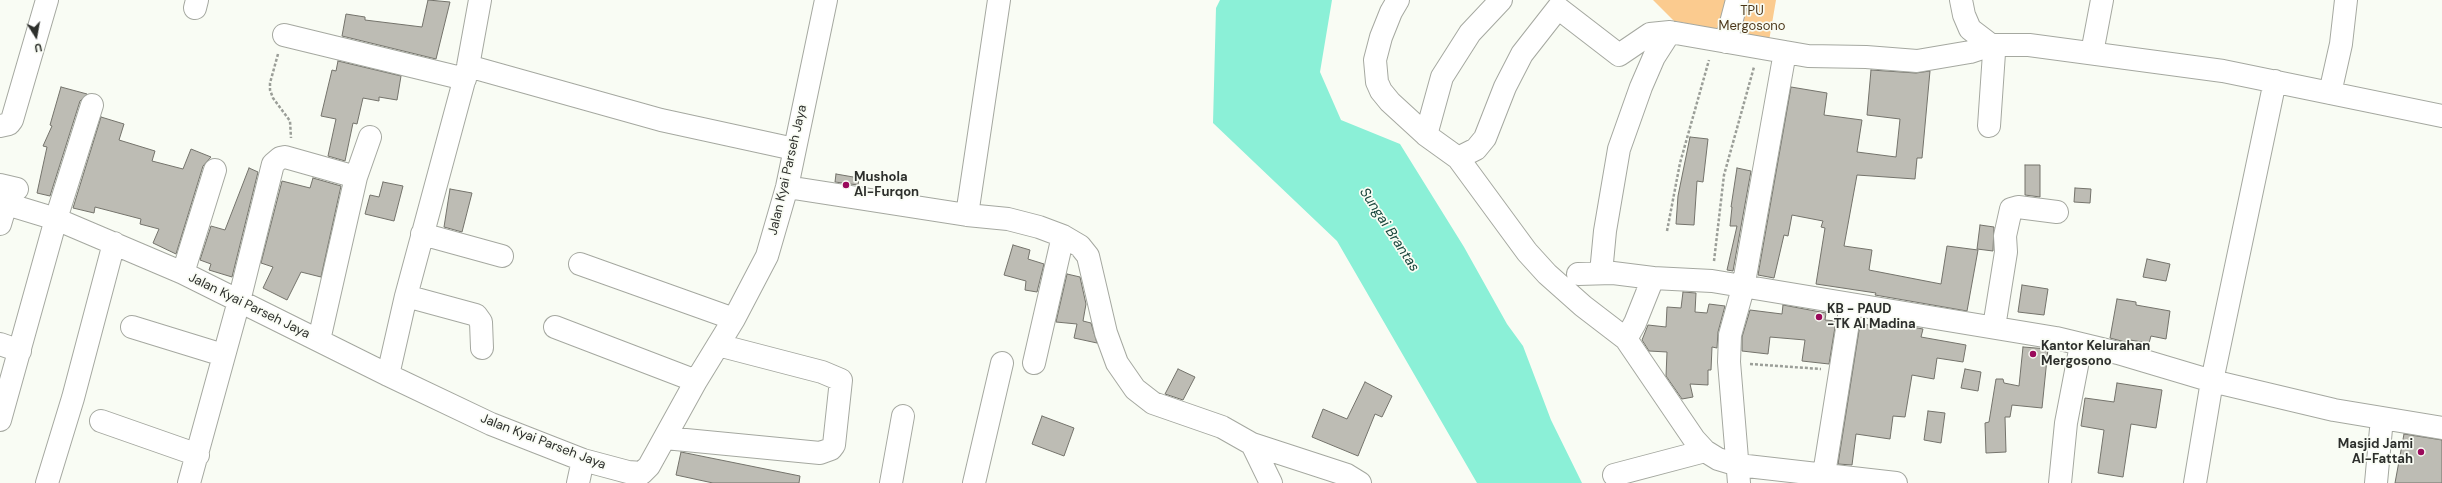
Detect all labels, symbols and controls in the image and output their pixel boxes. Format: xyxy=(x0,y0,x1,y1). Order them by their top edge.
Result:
park label: TPU Mergosono xyxy=(1718,4,1786,35)
north arrow xyxy=(16,16,56,56)
text: U xyxy=(33,40,43,55)
street label: Jalan Kyai Parseh Jaya xyxy=(765,103,811,237)
place label: Mushola Al-Furqon xyxy=(854,170,919,201)
marker: Mushola Al-Furqon xyxy=(841,180,851,190)
water label: Sungai Brantas xyxy=(1356,185,1422,275)
street label: Jalan Kyai Parseh Jaya xyxy=(186,270,312,342)
place label: KB - PAUD -TK Al Madina xyxy=(1827,302,1916,333)
marker: KB - PAUD -TK Al Madina xyxy=(1814,312,1824,322)
place label: Kantor Kelurahan Mergosono xyxy=(2041,339,2150,370)
marker: Kantor Kelurahan Mergosono xyxy=(2028,349,2038,359)
street label: Jalan Kyai Parseh Jaya xyxy=(478,411,608,473)
place label: Masjid Jami Al-Fattah xyxy=(2338,437,2413,468)
marker: Masjid Jami Al-Fattah xyxy=(2416,447,2426,457)

